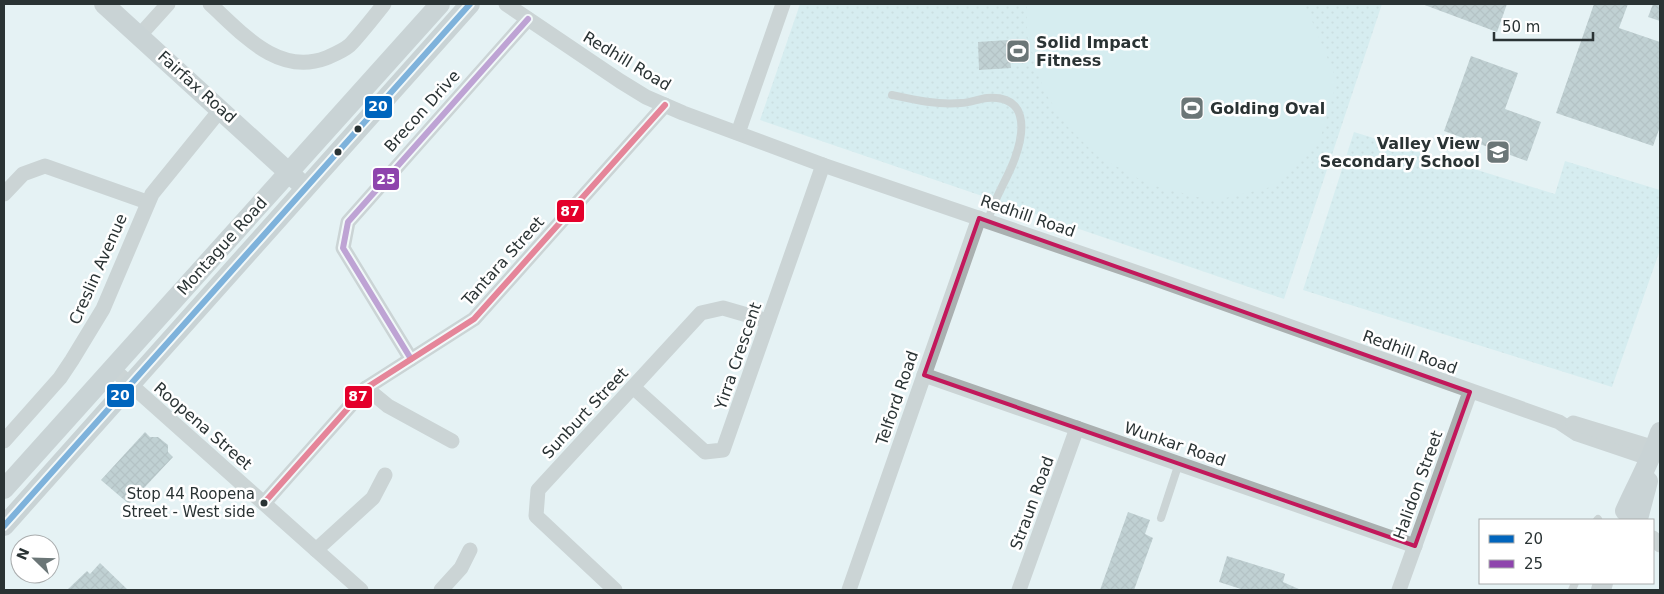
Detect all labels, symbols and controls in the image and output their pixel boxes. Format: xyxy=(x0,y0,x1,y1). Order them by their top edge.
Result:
scale bar xyxy=(1494,10,1593,42)
text: 50 m xyxy=(1502,18,1540,36)
street label: Redhill Road xyxy=(580,27,674,95)
place label: Solid Impact Fitness xyxy=(1036,33,1149,70)
sports icon: Solid Impact Fitness xyxy=(1005,38,1031,64)
street label: Fairfax Road xyxy=(154,47,240,127)
street label: Brecon Drive xyxy=(380,66,464,156)
line badge: 20 xyxy=(364,95,393,119)
sports icon: Golding Oval xyxy=(1179,95,1205,121)
text: 20 xyxy=(368,98,388,114)
place label: Golding Oval xyxy=(1210,99,1325,118)
unlabelled marker xyxy=(353,124,363,134)
place label: Valley View Secondary School xyxy=(1320,134,1480,171)
school or university icon: Valley View Secondary School xyxy=(1485,139,1511,165)
unlabelled marker xyxy=(333,147,343,157)
line badge: 25 xyxy=(372,167,400,191)
text: 25 xyxy=(376,171,396,187)
street label: Redhill Road xyxy=(978,191,1078,241)
street label: Montague Road xyxy=(173,193,271,299)
line badge: 87 xyxy=(556,199,585,223)
text: 87 xyxy=(560,203,580,219)
street label: Creslin Avenue xyxy=(65,211,131,327)
street label: Tantara Street xyxy=(457,213,548,310)
street label: Yirra Crescent xyxy=(710,300,765,413)
street label: Redhill Road xyxy=(1360,326,1460,378)
street label: Telford Road xyxy=(872,348,922,449)
street label: Sunburt Street xyxy=(538,364,632,462)
street label: Roopena Street xyxy=(150,378,256,474)
line badge: 20 xyxy=(106,383,135,408)
line badge: 87 xyxy=(344,385,373,409)
text: 20 xyxy=(110,387,130,403)
text: 87 xyxy=(348,388,368,404)
street label: Wunkar Road xyxy=(1122,418,1228,470)
street label: Halidon Street xyxy=(1389,428,1447,542)
street label: Straun Road xyxy=(1006,454,1058,552)
place label: Stop 44 Roopena Street - West side xyxy=(122,485,255,521)
marker: Stop 44 Roopena Street - West side xyxy=(259,498,269,508)
legend xyxy=(1479,519,1654,584)
text: 20 xyxy=(1524,530,1543,548)
north arrow xyxy=(10,534,60,584)
text: N xyxy=(13,545,33,562)
text: 25 xyxy=(1524,555,1543,573)

